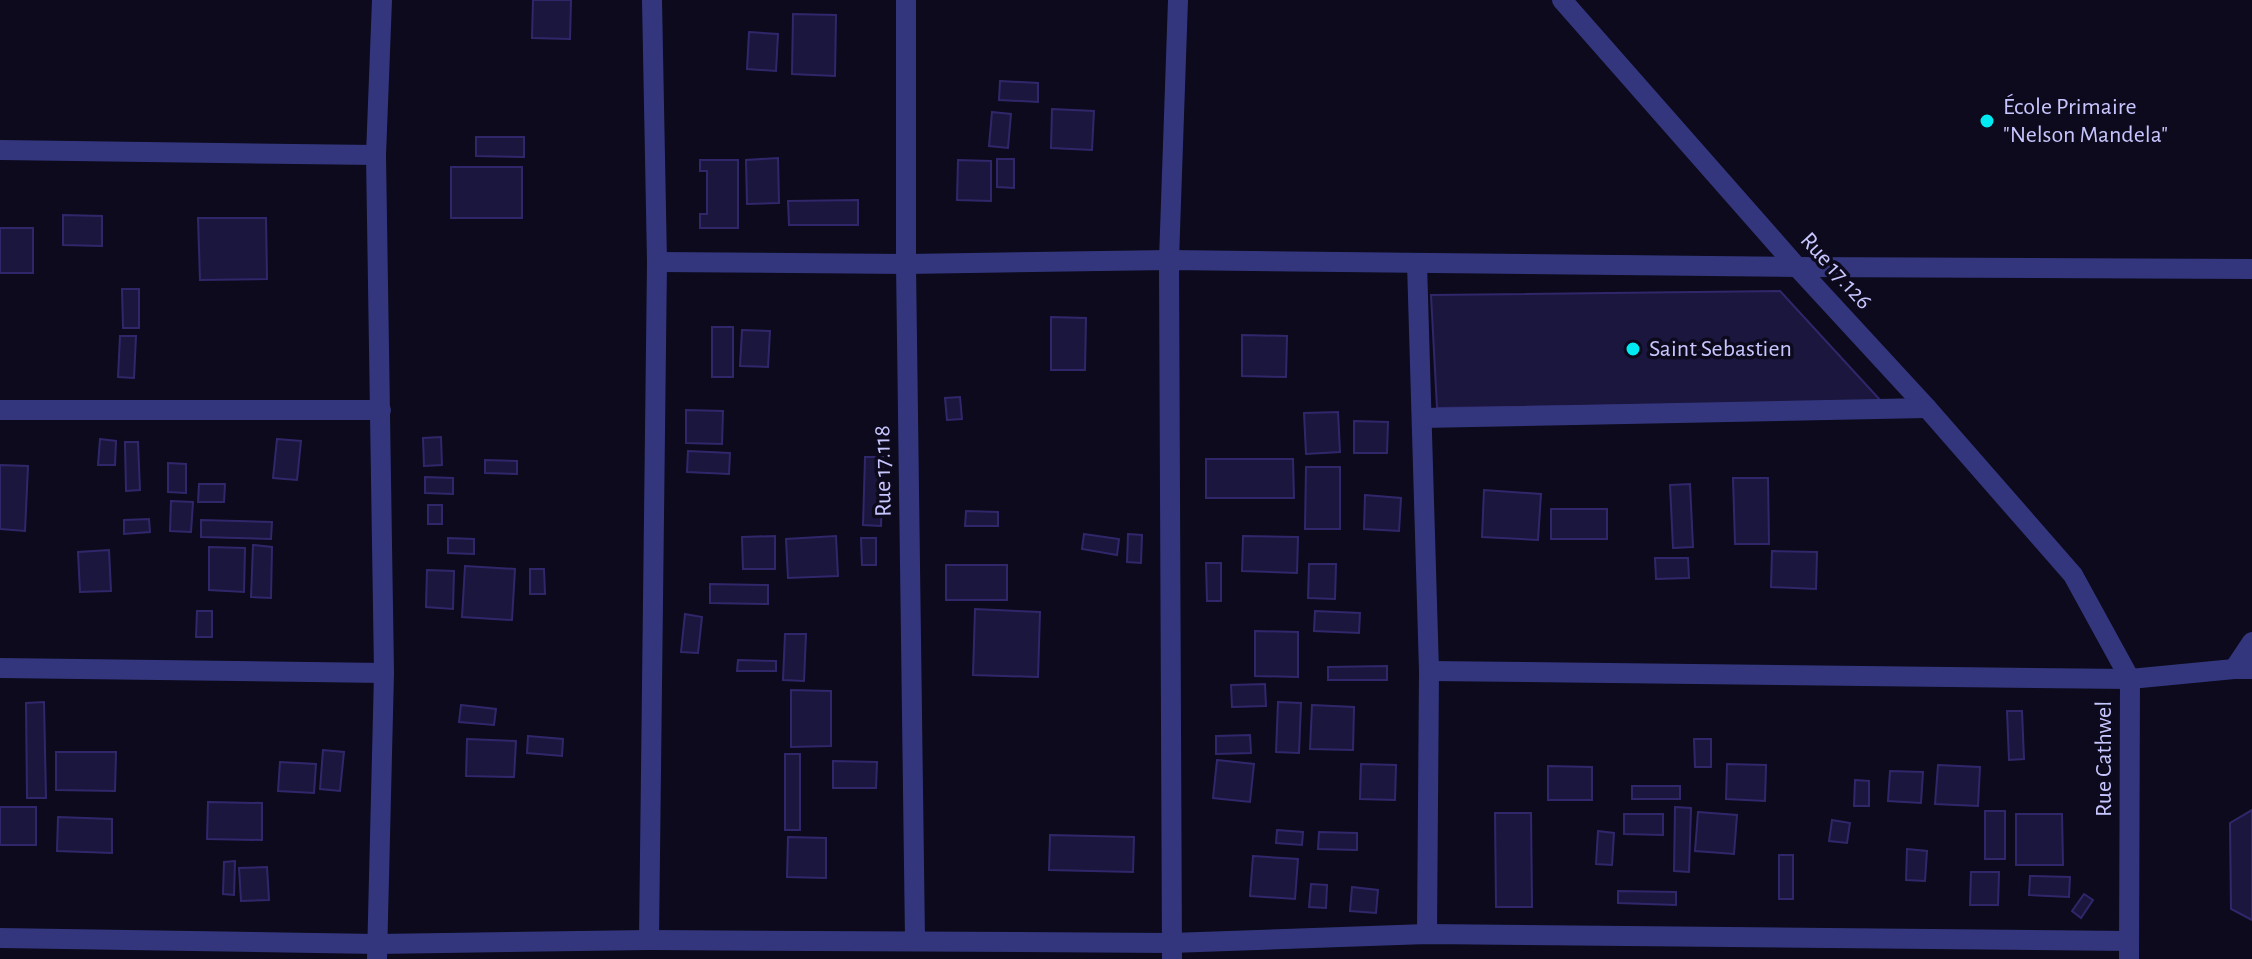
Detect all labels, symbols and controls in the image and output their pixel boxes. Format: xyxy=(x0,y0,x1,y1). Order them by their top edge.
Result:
place label: École Primaire "Nelson Mandela" xyxy=(2003,93,2168,147)
marker: École Primaire "Nelson Mandela" xyxy=(1978,112,1996,130)
street label: Rue 17.126 xyxy=(1796,228,1876,314)
place label: Saint Sebastien xyxy=(1649,337,1792,361)
marker: Saint Sebastien xyxy=(1624,340,1642,358)
street label: Rue 17.118 xyxy=(870,425,896,517)
street label: Rue Cathwel xyxy=(2092,701,2116,817)

